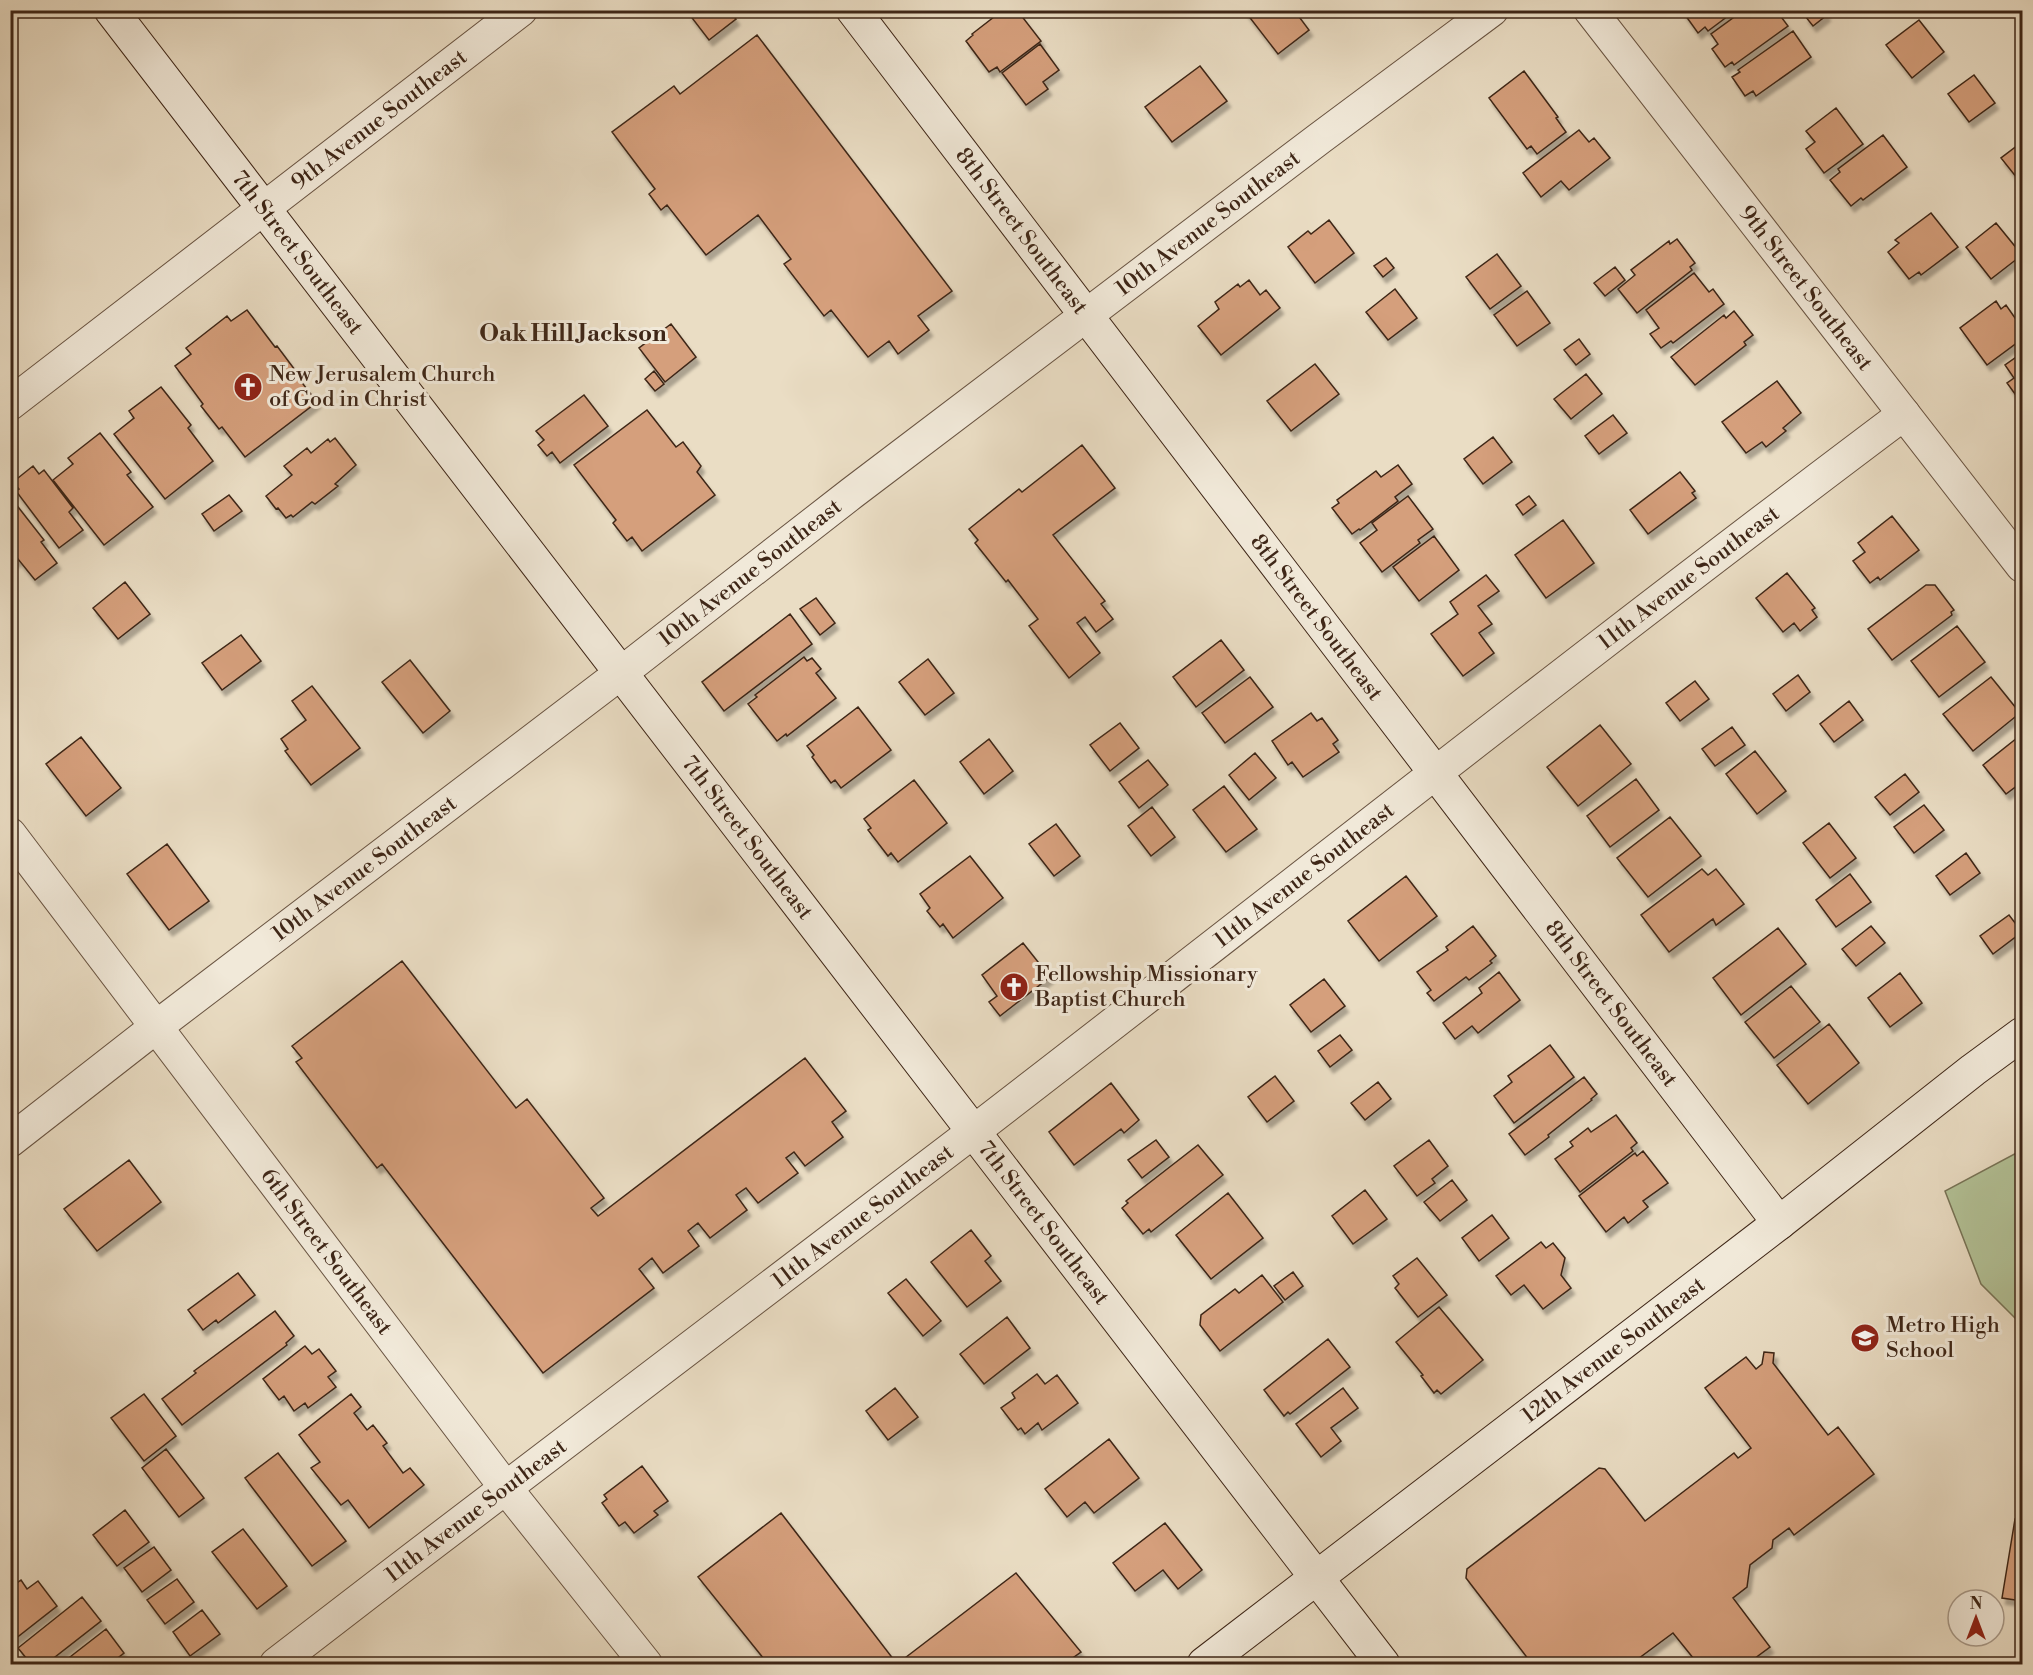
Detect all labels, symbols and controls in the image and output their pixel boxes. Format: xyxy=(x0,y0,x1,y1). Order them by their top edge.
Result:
street label: 9th Avenue Southeast xyxy=(286,43,473,196)
street label: 8th Street Southeast xyxy=(950,142,1094,320)
street label: 10th Avenue Southeast xyxy=(1110,144,1306,302)
street label: 7th Street Southeast xyxy=(226,165,369,340)
street label: 9th Street Southeast xyxy=(1733,200,1879,376)
district label: Oak Hill Jackson xyxy=(479,319,667,349)
place label: New Jerusalem Church of God in Christ xyxy=(269,361,495,413)
church icon: New Jerusalem Church of God in Christ xyxy=(232,371,264,403)
street label: 10th Avenue Southeast xyxy=(653,493,847,652)
street label: 11th Avenue Southeast xyxy=(1593,500,1785,656)
street label: 8th Street Southeast xyxy=(1245,529,1389,706)
street label: 7th Street Southeast xyxy=(676,750,819,925)
street label: 10th Avenue Southeast xyxy=(267,789,462,947)
street label: 11th Avenue Southeast xyxy=(1209,796,1400,954)
street label: 8th Street Southeast xyxy=(1539,915,1684,1092)
place label: Fellowship Missionary Baptist Church xyxy=(1034,961,1258,1013)
church icon: Fellowship Missionary Baptist Church xyxy=(998,971,1030,1003)
street label: 7th Street Southeast xyxy=(972,1135,1115,1310)
street label: 11th Avenue Southeast xyxy=(767,1138,959,1294)
street label: 6th Street Southeast xyxy=(255,1163,398,1340)
street label: 12th Avenue Southeast xyxy=(1516,1271,1711,1429)
place label: Metro High School xyxy=(1886,1312,2000,1364)
school or university icon: Metro High School xyxy=(1849,1322,1881,1354)
street label: 11th Avenue Southeast xyxy=(380,1433,572,1588)
north arrow xyxy=(1946,1588,2006,1648)
text: N xyxy=(1970,1594,1983,1614)

